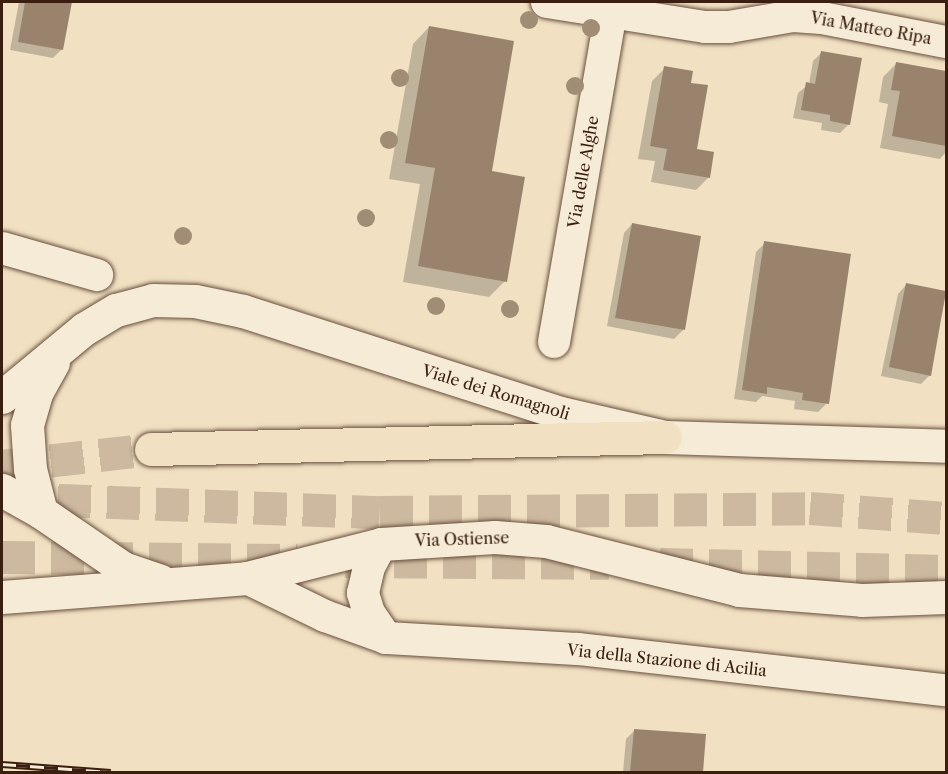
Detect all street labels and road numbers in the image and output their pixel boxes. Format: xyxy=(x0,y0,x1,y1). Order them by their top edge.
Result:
street label: Via Matteo Ripa xyxy=(809,8,933,48)
street label: Via delle Alghe xyxy=(564,114,602,230)
street label: Viale dei Romagnoli xyxy=(420,360,572,424)
street label: Via Ostiense xyxy=(414,528,510,550)
street label: Via della Stazione di Acilia xyxy=(566,640,768,680)

